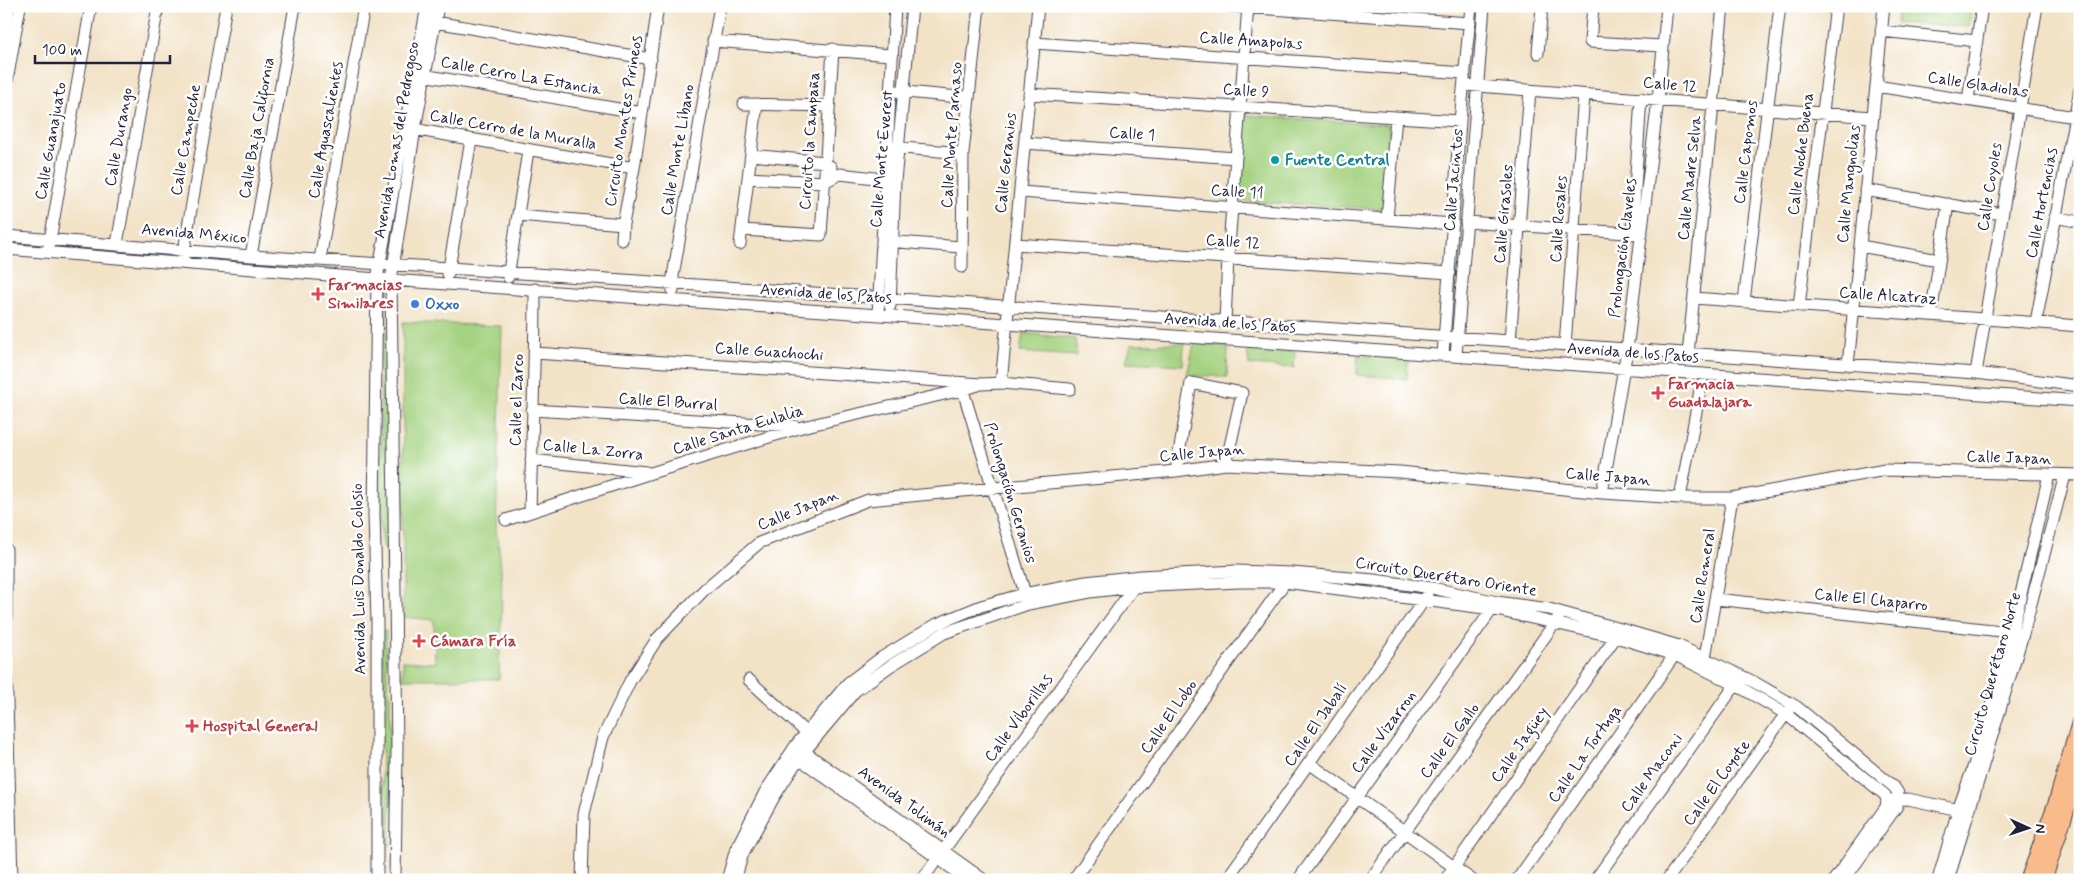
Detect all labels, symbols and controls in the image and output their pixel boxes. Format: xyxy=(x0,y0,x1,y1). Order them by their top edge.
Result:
street label: Calle Amapolas xyxy=(1199,27,1303,55)
scale bar xyxy=(35,32,170,64)
street label: Circuito Montes Pirineos xyxy=(600,34,648,208)
street label: Avenida Lomas del Pedregoso xyxy=(369,40,426,240)
text: 100 m xyxy=(42,41,82,61)
street label: Calle Cerro La Estancia xyxy=(439,52,603,101)
street label: Calle Baja California xyxy=(234,55,282,201)
street label: Calle Aguascalientes xyxy=(304,60,348,200)
street label: Calle Monte Parnaso xyxy=(936,61,968,209)
street label: Calle Gladiolas xyxy=(1926,67,2030,103)
street label: Circuito la Campaña xyxy=(795,71,825,211)
street label: Calle 12 xyxy=(1642,72,1698,98)
street label: Calle 9 xyxy=(1222,79,1270,103)
street label: Calle Guanajuato xyxy=(30,80,72,202)
street label: Calle Campeche xyxy=(166,83,206,197)
street label: Calle Monte Líbano xyxy=(656,83,700,217)
street label: Calle Durango xyxy=(100,86,138,188)
street label: Calle Monte Everest xyxy=(866,89,898,229)
street label: Calle Noche Buena xyxy=(1783,91,1819,217)
street label: Calle Capomos xyxy=(1729,99,1763,205)
street label: Calle Cerro de la Muralla xyxy=(428,105,598,155)
street label: Calle Geranios xyxy=(990,112,1022,214)
street label: Calle Madre Selva xyxy=(1673,114,1707,241)
street label: Calle 1 xyxy=(1108,122,1156,146)
street label: Calle Mangnolias xyxy=(1832,124,1867,244)
street label: Calle Jacintos xyxy=(1439,128,1469,232)
street label: Calle Coyoles xyxy=(1973,141,2007,233)
street label: Calle Hortencias xyxy=(2021,146,2063,260)
place label: Fuente Central xyxy=(1285,150,1390,171)
marker: Fuente Central xyxy=(1269,154,1281,166)
street label: Calle Girasoles xyxy=(1489,163,1519,265)
street label: Calle Rosales xyxy=(1545,175,1573,263)
street label: Prolongación Claveles xyxy=(1604,177,1643,319)
street label: Calle 11 xyxy=(1210,180,1264,204)
street label: Avenida México xyxy=(140,219,248,249)
street label: Calle 12 xyxy=(1205,230,1261,254)
place label: Farmacias Similares xyxy=(328,275,402,314)
street label: Avenida de los Patos xyxy=(759,279,893,309)
street label: Calle Alcatraz xyxy=(1838,282,1938,310)
marker: Farmacias Similares xyxy=(312,288,324,300)
place label: Oxxo xyxy=(425,294,460,315)
marker: Oxxo xyxy=(409,298,421,310)
street label: Avenida de los Patos xyxy=(1163,308,1297,338)
street label: Calle Guachochi xyxy=(714,338,824,366)
street label: Avenida de los Patos xyxy=(1566,338,1700,368)
street label: Calle el Zarco xyxy=(505,353,529,447)
place label: Farmacia Guadalajara xyxy=(1668,374,1752,413)
marker: Farmacia Guadalajara xyxy=(1652,387,1664,399)
street label: Calle El Burral xyxy=(618,388,718,416)
street label: Calle Santa Eulalia xyxy=(670,400,806,460)
street label: Prolongación Geranios xyxy=(978,420,1041,566)
street label: Calle La Zorra xyxy=(542,434,644,466)
street label: Calle Japan xyxy=(1159,439,1246,467)
street label: Calle Japan xyxy=(1966,446,2052,470)
street label: Calle Japan xyxy=(1565,463,1652,491)
street label: Avenida Luis Donaldo Colosio xyxy=(347,483,371,675)
street label: Calle Japan xyxy=(754,484,842,536)
street label: Calle Romeral xyxy=(1685,527,1721,625)
street label: Circuito Querétaro Oriente xyxy=(1354,552,1538,602)
street label: Calle El Chaparro xyxy=(1813,584,1929,616)
street label: Circuito Querétaro Norte xyxy=(1960,590,2026,758)
place label: Cámara Fría xyxy=(430,631,516,652)
marker: Cámara Fría xyxy=(412,634,426,648)
street label: Calle Viborillas xyxy=(980,670,1058,766)
street label: Calle El Lobo xyxy=(1136,676,1202,758)
street label: Calle El Jabalí xyxy=(1280,679,1352,771)
street label: Calle Vizarron xyxy=(1347,686,1421,778)
street label: Calle El Gallo xyxy=(1415,699,1485,783)
street label: Calle La Tortuga xyxy=(1543,701,1627,807)
street label: Calle Jagüey xyxy=(1486,703,1555,788)
place label: Hospital General xyxy=(203,716,318,737)
marker: Hospital General xyxy=(185,719,199,733)
street label: Calle Maconi xyxy=(1616,729,1688,817)
street label: Calle El Coyote xyxy=(1679,735,1756,830)
street label: Avenida Tolimán xyxy=(853,761,955,843)
north arrow xyxy=(2004,804,2054,854)
text: N xyxy=(2031,823,2049,834)

